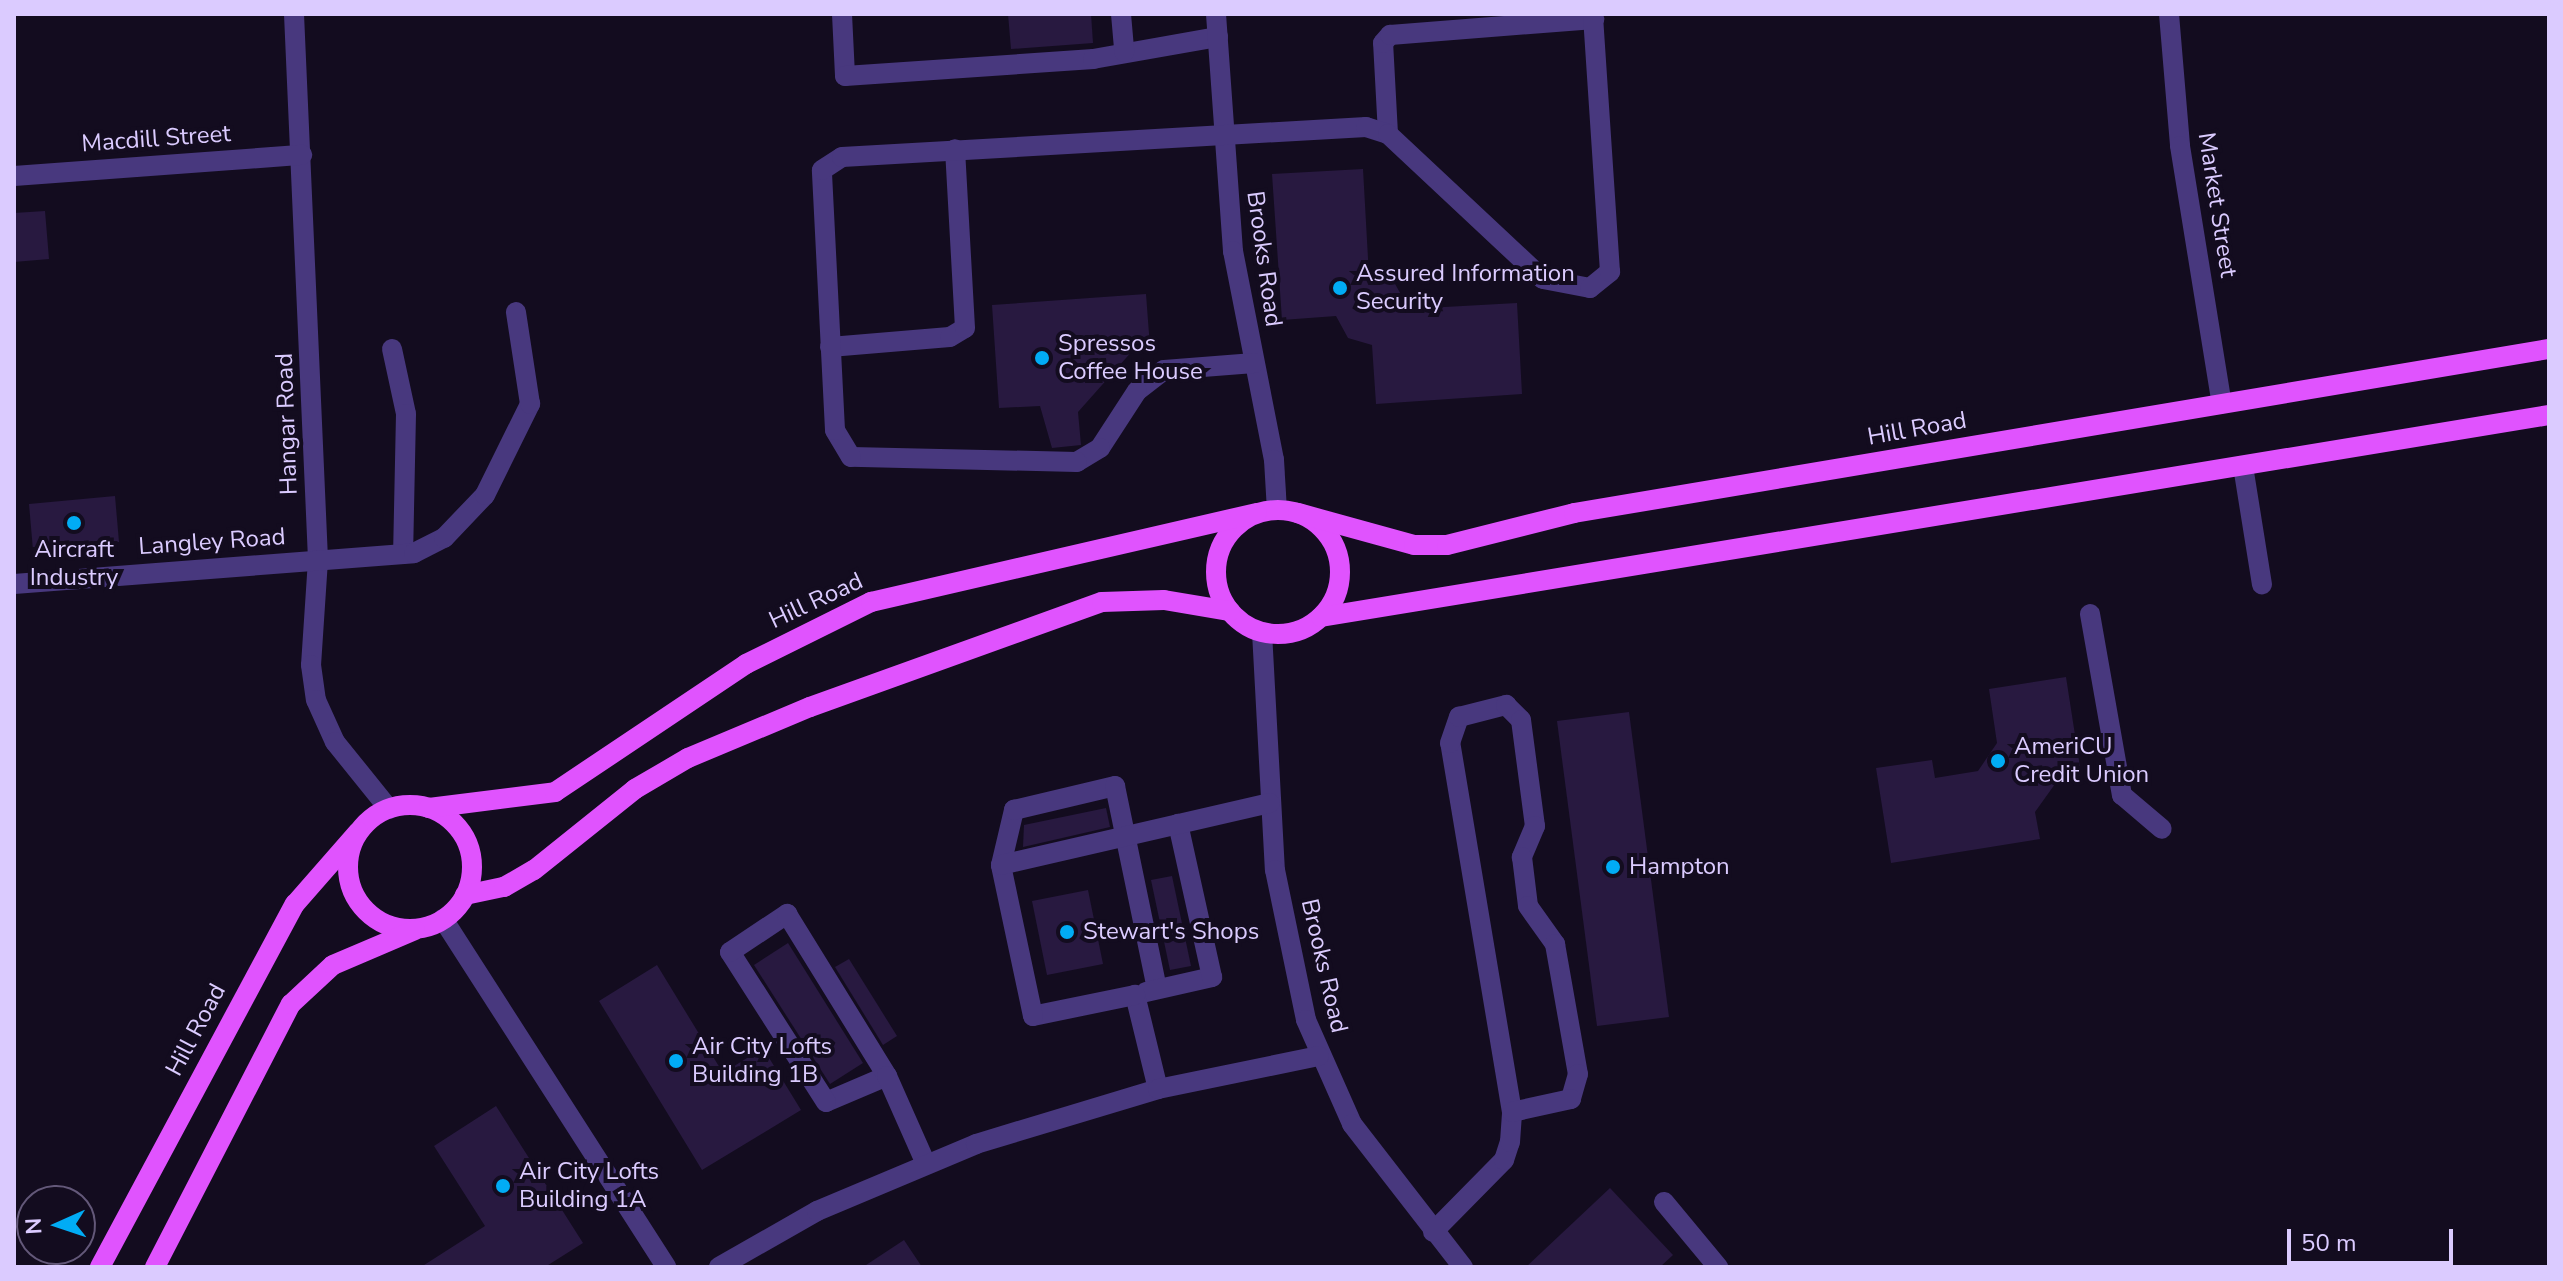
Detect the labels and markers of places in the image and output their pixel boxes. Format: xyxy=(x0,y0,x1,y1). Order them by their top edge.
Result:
place label: Assured Information Security xyxy=(1356,260,1575,316)
marker: Assured Information Security xyxy=(1331,279,1349,297)
place label: Spressos Coffee House xyxy=(1058,330,1203,386)
marker: Spressos Coffee House xyxy=(1033,349,1051,367)
marker: Aircraft Industry xyxy=(65,514,83,532)
place label: Aircraft Industry xyxy=(30,536,118,592)
place label: AmeriCU Credit Union xyxy=(2014,733,2149,789)
marker: AmeriCU Credit Union xyxy=(1989,752,2007,770)
place label: Hampton xyxy=(1629,853,1730,881)
marker: Hampton xyxy=(1604,858,1622,876)
place label: Stewart's Shops xyxy=(1083,918,1259,946)
marker: Stewart's Shops xyxy=(1058,923,1076,941)
place label: Air City Lofts Building 1B xyxy=(692,1033,832,1089)
marker: Air City Lofts Building 1B xyxy=(667,1052,685,1070)
place label: Air City Lofts Building 1A xyxy=(519,1158,659,1214)
marker: Air City Lofts Building 1A xyxy=(494,1177,512,1195)

